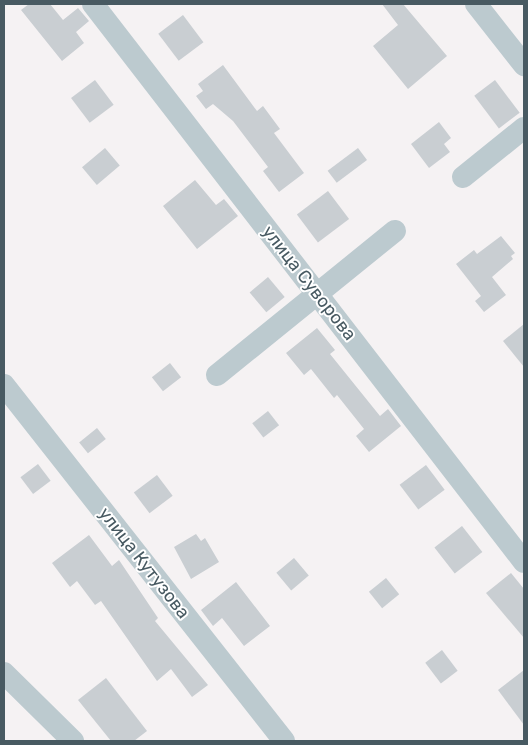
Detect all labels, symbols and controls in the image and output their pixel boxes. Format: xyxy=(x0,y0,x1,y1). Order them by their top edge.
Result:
street label: улица Суворова xyxy=(258,221,360,345)
street label: улица Кутузова xyxy=(94,503,194,623)

